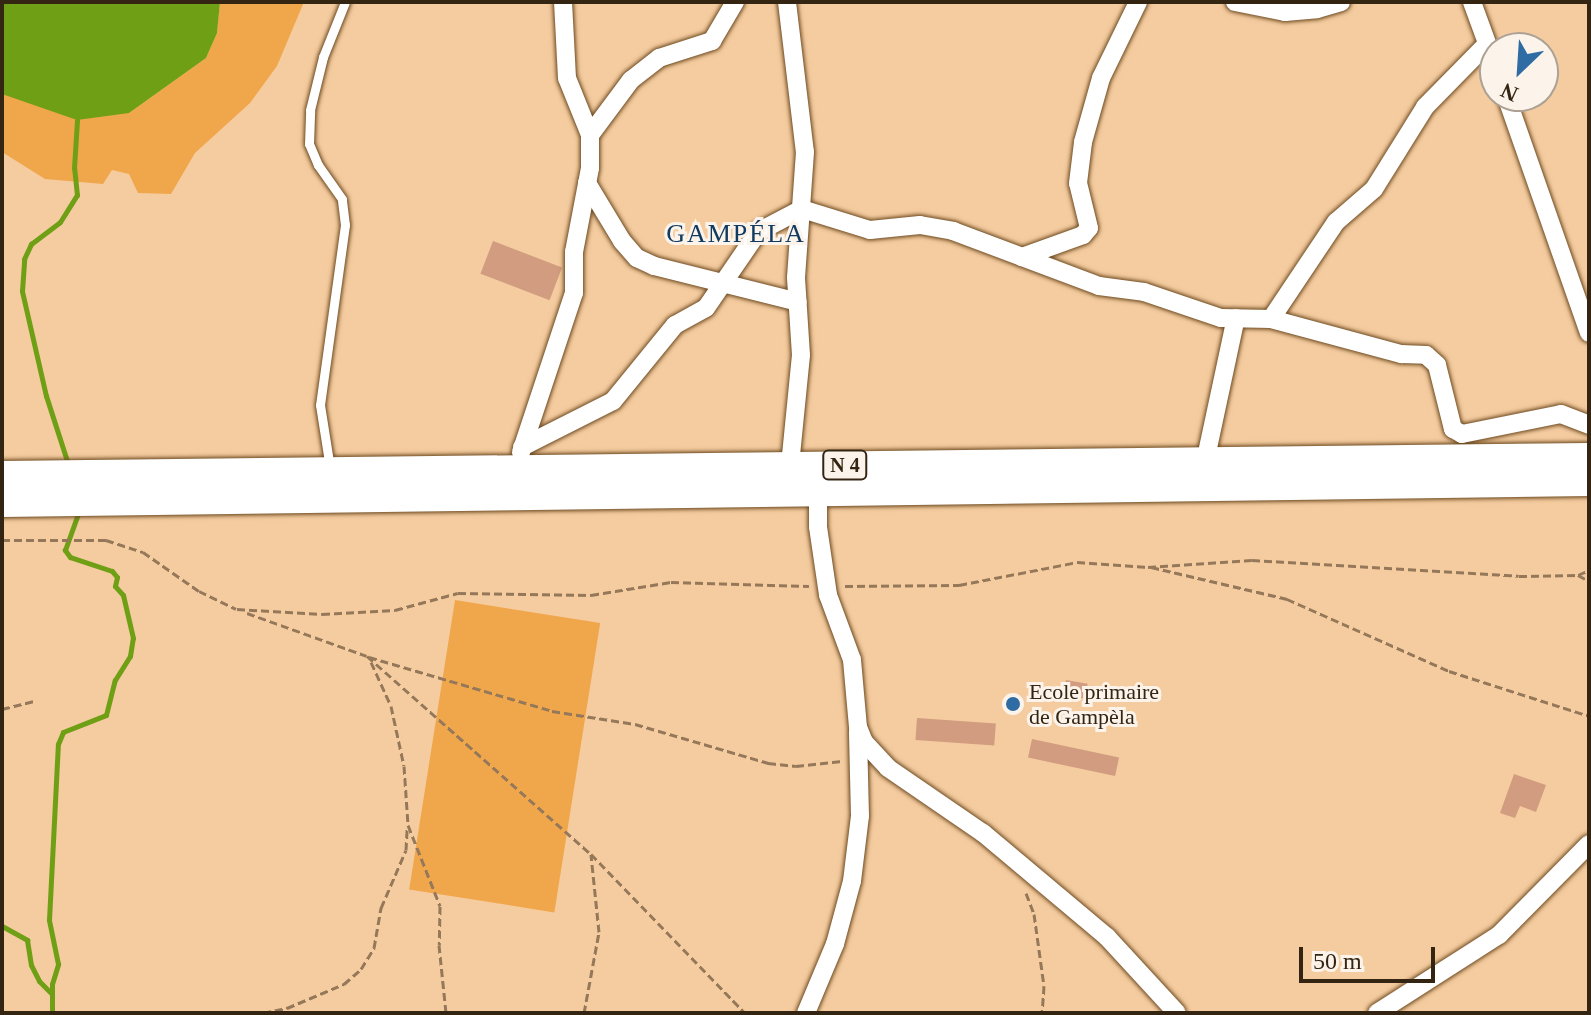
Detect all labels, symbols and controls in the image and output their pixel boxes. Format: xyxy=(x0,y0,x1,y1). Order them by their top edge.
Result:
north arrow xyxy=(1479,32,1559,112)
text: N xyxy=(1497,78,1522,107)
district label: GAMPÉLA xyxy=(666,218,806,250)
road number: N 4 xyxy=(821,449,869,481)
place label: Ecole primaire de Gampèla xyxy=(1029,678,1159,730)
marker: Ecole primaire de Gampèla xyxy=(1004,695,1022,713)
scale bar xyxy=(1303,931,1439,981)
text: 50 m xyxy=(1313,948,1362,974)

